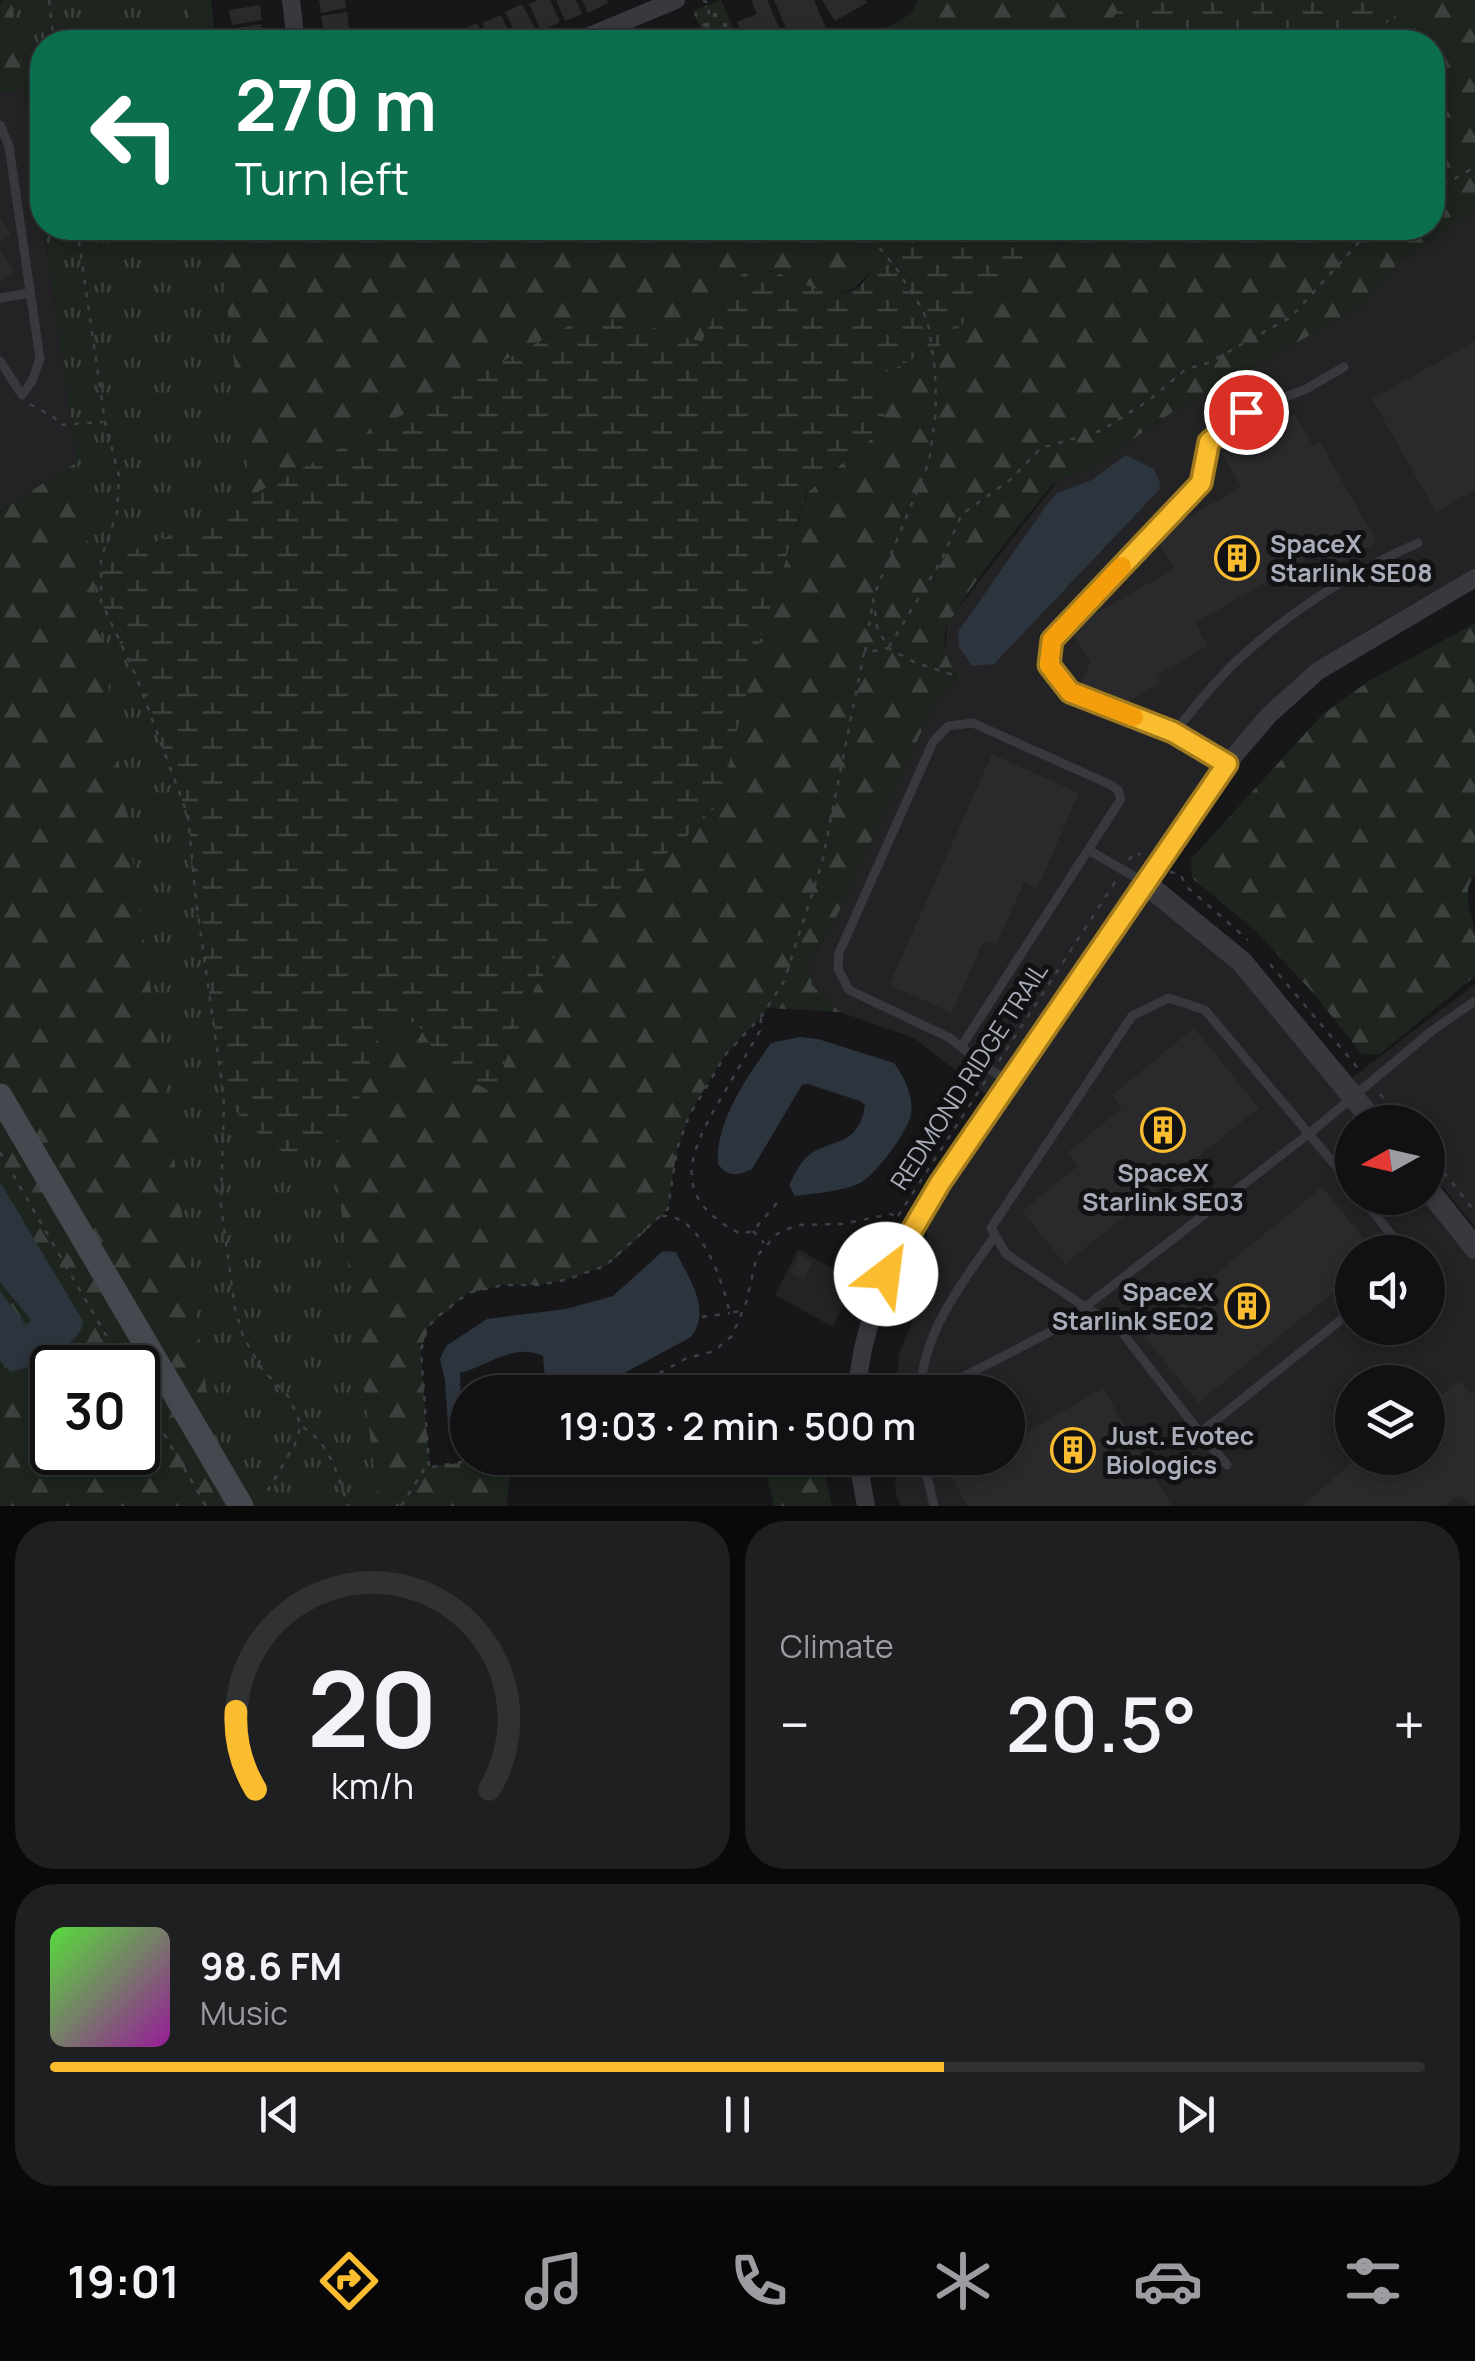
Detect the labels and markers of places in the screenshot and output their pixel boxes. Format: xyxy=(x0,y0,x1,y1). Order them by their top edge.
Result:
pin xyxy=(1204,370,1289,455)
place label: SpaceX Starlink SE08 xyxy=(1270,526,1433,590)
building icon: SpaceX Starlink SE08 xyxy=(1214,535,1260,581)
building icon: SpaceX Starlink SE03 xyxy=(1140,1107,1186,1153)
place label: SpaceX Starlink SE03 xyxy=(1082,1155,1244,1219)
place label: SpaceX Starlink SE02 xyxy=(1052,1274,1215,1338)
building icon: SpaceX Starlink SE02 xyxy=(1224,1283,1270,1329)
place label: Just. Evotec Biologics xyxy=(1106,1418,1254,1482)
building icon: Just. Evotec Biologics xyxy=(1050,1427,1096,1473)

